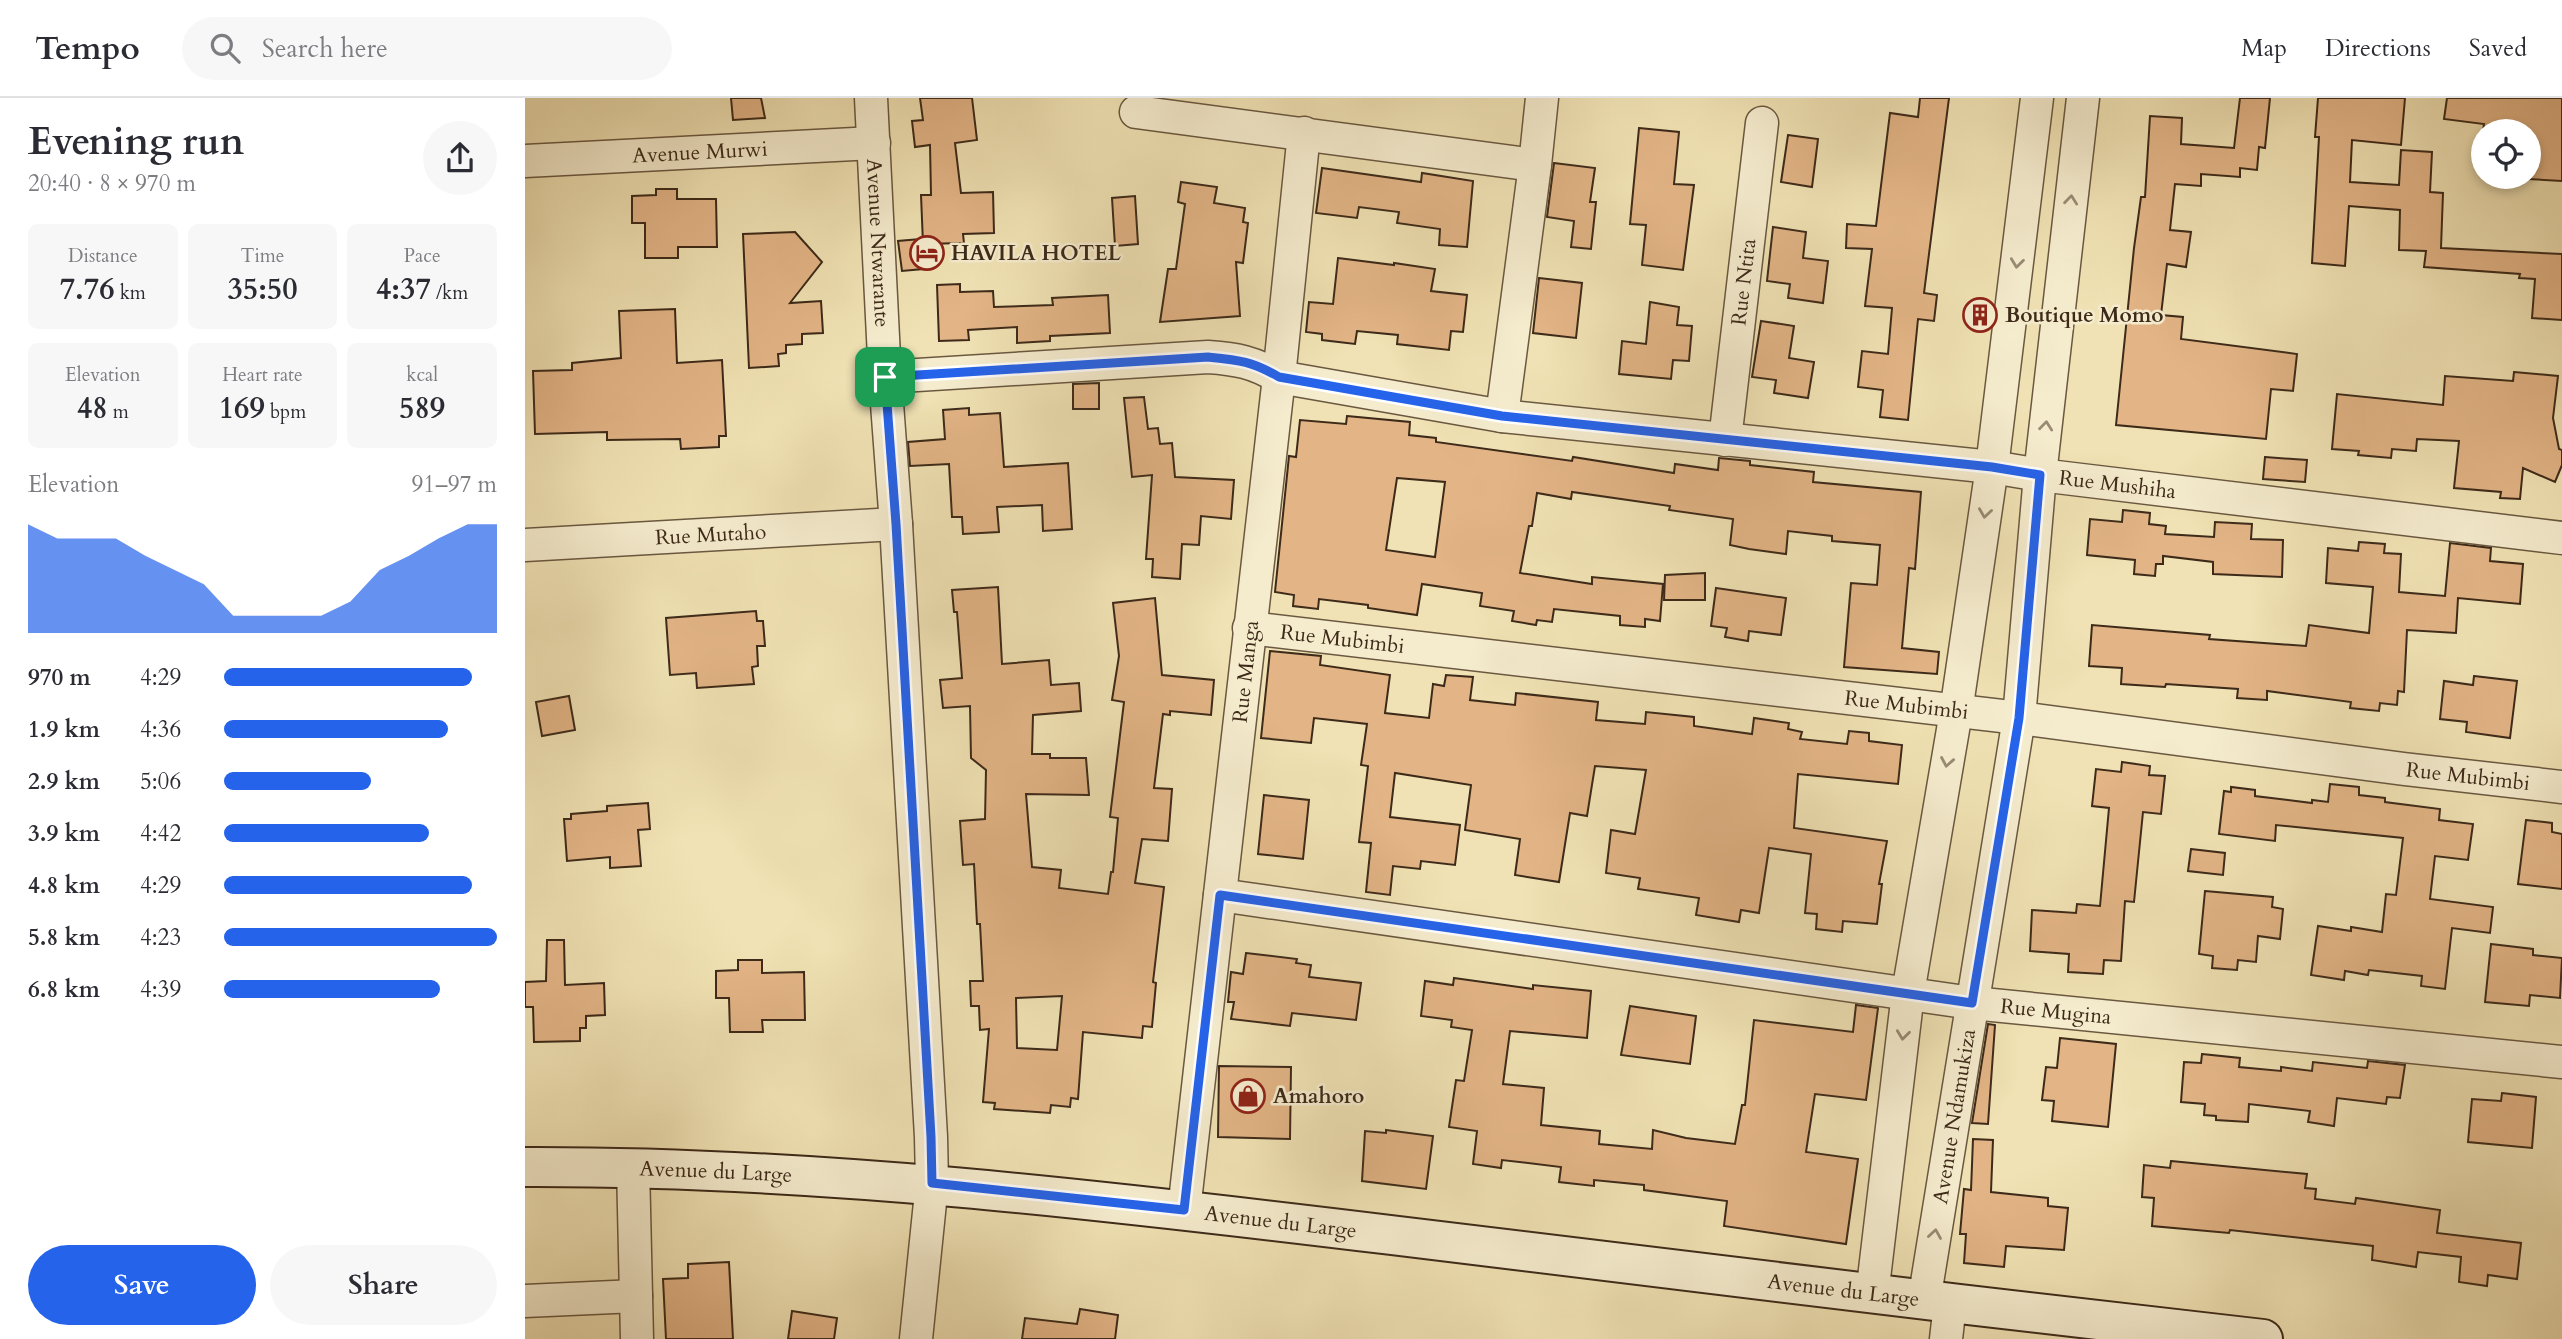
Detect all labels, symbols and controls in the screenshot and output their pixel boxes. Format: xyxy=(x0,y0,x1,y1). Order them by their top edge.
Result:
search box xyxy=(182,17,672,80)
text: Tempo xyxy=(35,26,140,71)
icon: search xyxy=(206,29,244,67)
text: Search here xyxy=(262,31,388,66)
text: Map xyxy=(2241,32,2287,65)
text: Directions xyxy=(2325,32,2431,65)
text: Saved xyxy=(2469,32,2527,65)
text: Evening run xyxy=(28,116,244,168)
map controls xyxy=(2471,119,2541,189)
button: locate xyxy=(2471,119,2541,189)
button: share xyxy=(423,121,497,195)
street label: Avenue Murwi xyxy=(631,135,768,170)
street label: Avenue Ntwarante xyxy=(859,158,896,328)
text: 20:40 · 8 × 970 m xyxy=(28,168,196,199)
one-way arrow xyxy=(2064,194,2079,206)
hotel icon: HAVILA HOTEL xyxy=(908,234,946,272)
street label: Rue Ntita xyxy=(1724,237,1763,327)
place label: HAVILA HOTEL xyxy=(951,239,1122,268)
text: Distance xyxy=(68,243,138,269)
text: Time xyxy=(241,243,284,269)
text: Pace xyxy=(404,243,441,269)
one-way arrow xyxy=(2009,257,2024,269)
text: 7.76 xyxy=(60,269,115,310)
text: 35:50 xyxy=(227,269,298,310)
text: 4:37 xyxy=(376,269,431,310)
text: km xyxy=(115,280,146,306)
text: /km xyxy=(431,280,468,306)
building icon: Boutique Momo xyxy=(1961,296,1999,334)
place label: Boutique Momo xyxy=(2005,301,2163,330)
pin xyxy=(855,347,915,407)
icon: arrive xyxy=(866,358,904,396)
text: Elevation xyxy=(65,362,141,388)
text: Heart rate xyxy=(222,362,303,388)
text: kcal xyxy=(406,362,438,388)
text: 48 xyxy=(77,388,108,429)
text: 169 xyxy=(219,388,265,429)
text: 589 xyxy=(399,388,445,429)
text: m xyxy=(108,399,129,425)
text: bpm xyxy=(265,399,306,425)
one-way arrow xyxy=(2038,420,2053,432)
street label: Rue Mushiha xyxy=(2057,463,2178,506)
text: Elevation xyxy=(28,469,119,500)
text: 91–97 m xyxy=(412,469,497,500)
one-way arrow xyxy=(1978,507,1993,519)
street label: Rue Mutaho xyxy=(654,517,767,553)
street label: Rue Mubimbi xyxy=(1279,618,1406,661)
street label: Rue Manga xyxy=(1226,619,1266,724)
text: 970 m xyxy=(28,662,91,693)
text: 4:29 xyxy=(140,662,181,693)
street label: Rue Mubimbi xyxy=(1843,684,1970,727)
text: 1.9 km xyxy=(28,714,100,745)
text: 4:36 xyxy=(140,714,181,745)
street label: Rue Mubimbi xyxy=(2404,755,2532,798)
one-way arrow xyxy=(1940,756,1955,768)
text: 2.9 km xyxy=(28,766,100,797)
text: 5:06 xyxy=(140,766,181,797)
text: 3.9 km xyxy=(28,818,100,849)
text: 4:42 xyxy=(140,818,181,849)
text: 4.8 km xyxy=(28,870,100,901)
text: 4:29 xyxy=(140,870,181,901)
text: 5.8 km xyxy=(28,922,100,953)
text: 4:23 xyxy=(140,922,181,953)
text: 6.8 km xyxy=(28,974,100,1005)
text: 4:39 xyxy=(140,974,181,1005)
street label: Rue Mugina xyxy=(1999,992,2113,1032)
street label: Avenue Ndamukiza xyxy=(1926,1027,1983,1206)
one-way arrow xyxy=(1895,1029,1910,1041)
shop icon: Amahoro xyxy=(1229,1077,1267,1115)
place label: Amahoro xyxy=(1273,1082,1364,1111)
street label: Avenue du Large xyxy=(639,1154,793,1190)
street label: Avenue du Large xyxy=(1203,1199,1358,1246)
one-way arrow xyxy=(1927,1228,1942,1240)
button: Save xyxy=(28,1245,256,1325)
button: Share xyxy=(270,1245,497,1325)
street label: Avenue du Large xyxy=(1766,1267,1921,1314)

